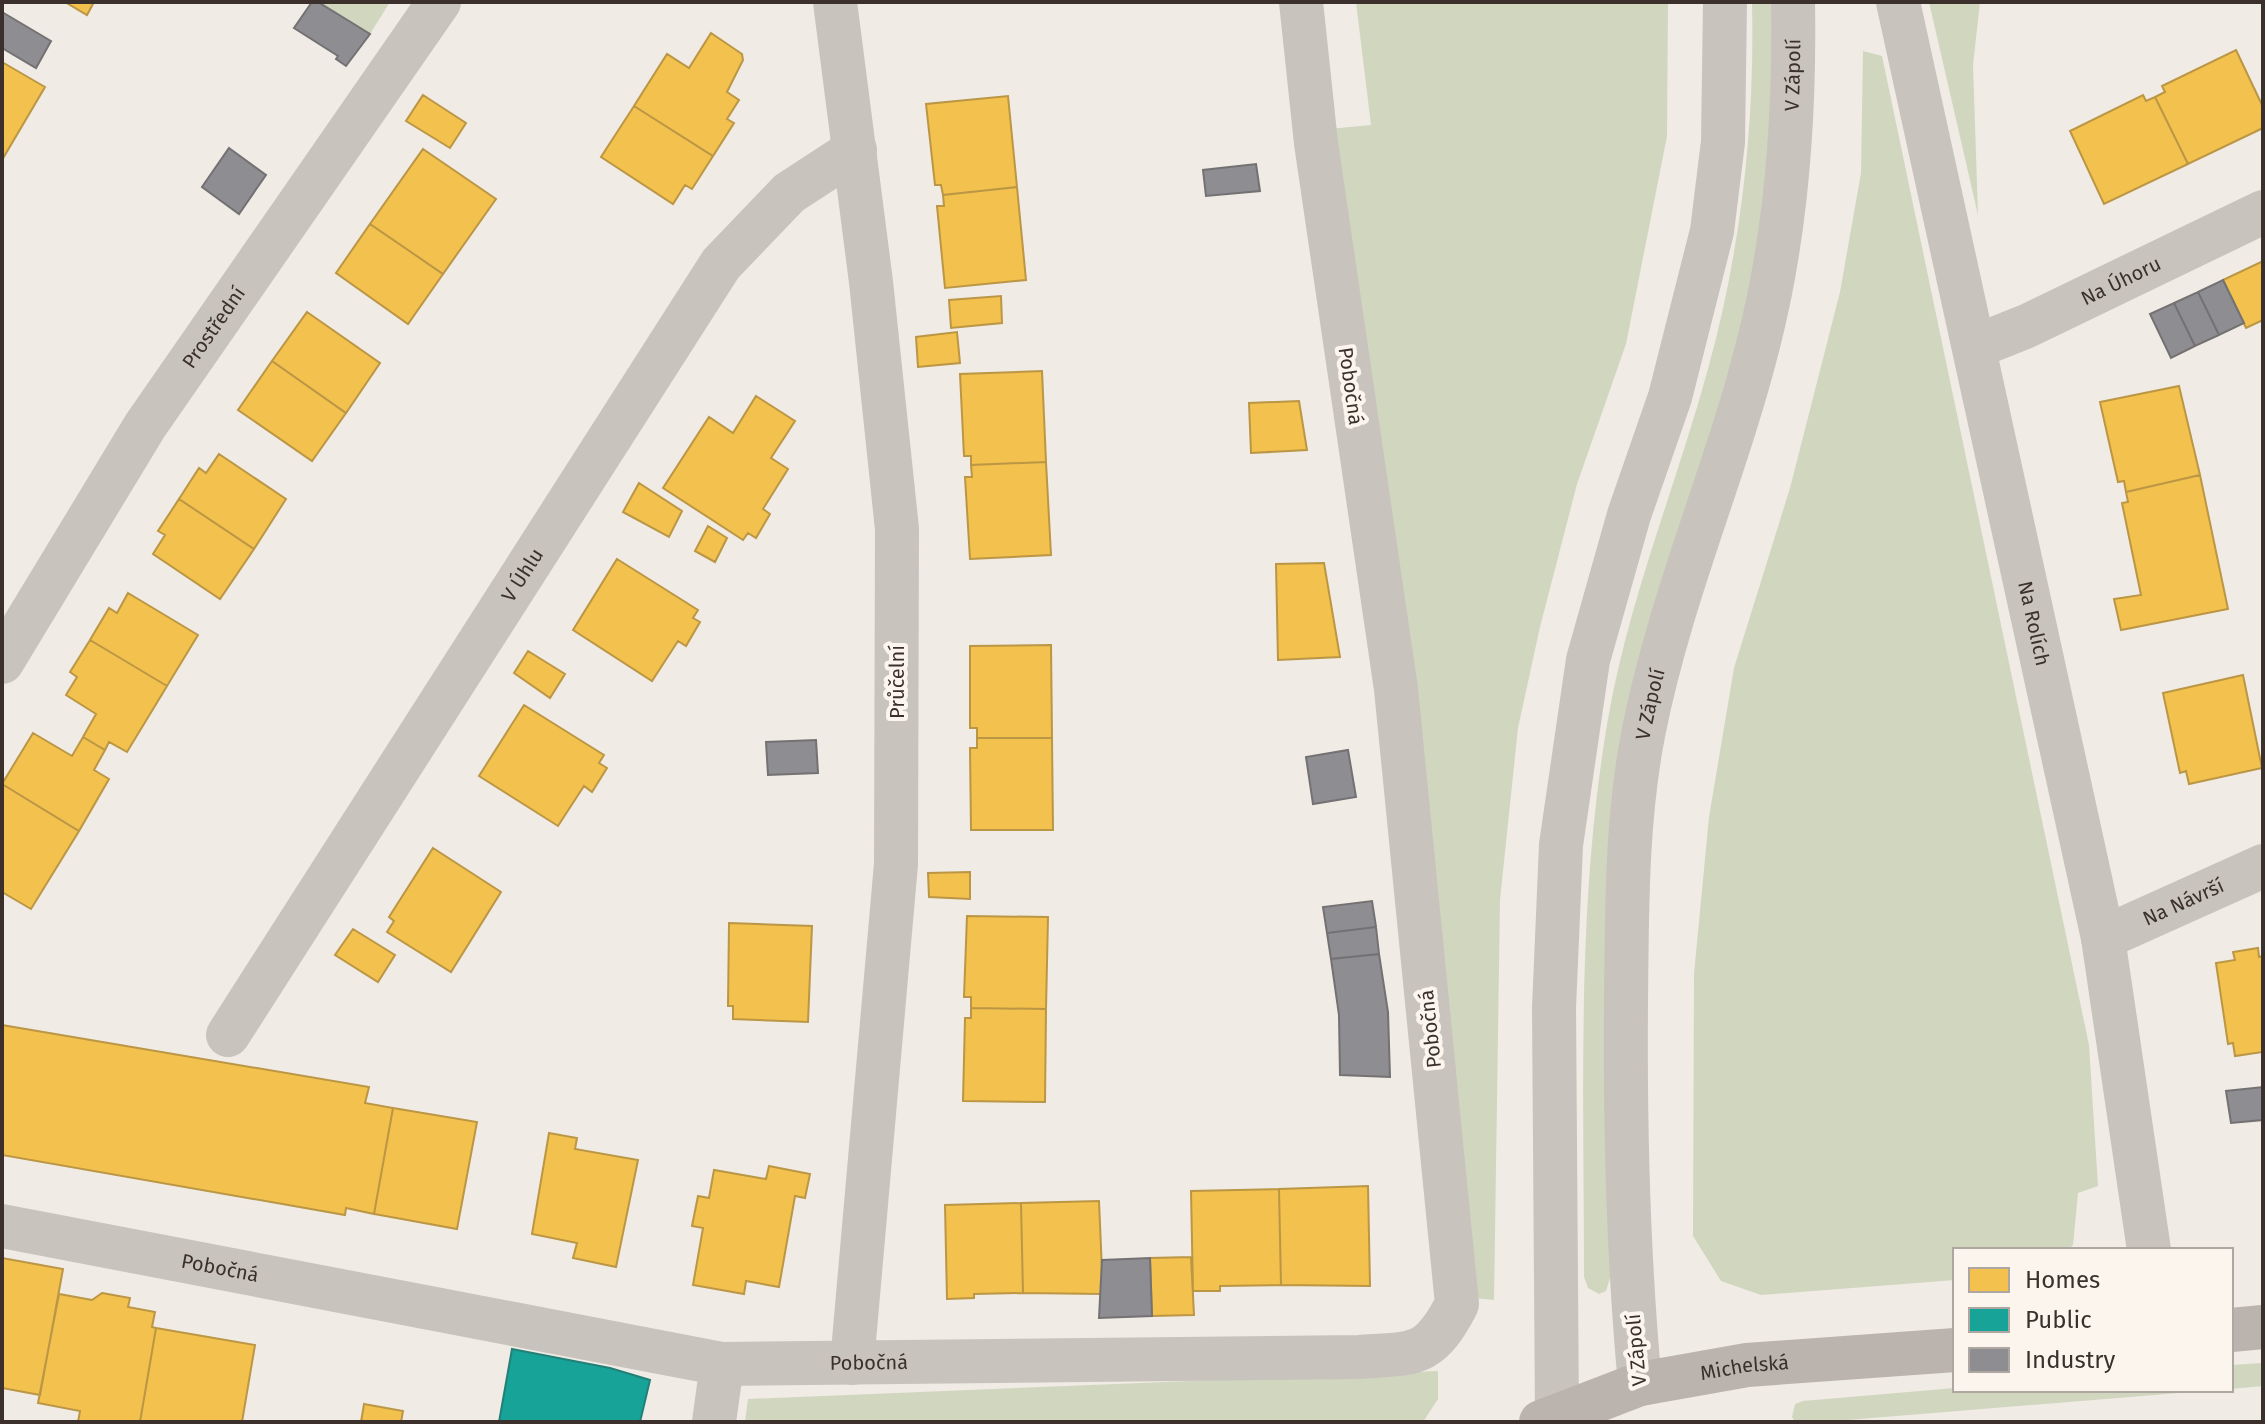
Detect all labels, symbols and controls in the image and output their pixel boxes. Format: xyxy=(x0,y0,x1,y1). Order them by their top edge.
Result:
street label: V Zápolí xyxy=(1780,38,1805,112)
street label: Na Úhoru xyxy=(2077,251,2165,310)
street label: Prostřední xyxy=(177,282,250,373)
street label: Pobočná xyxy=(1334,346,1368,426)
street label: V Úhlu xyxy=(496,544,548,606)
street label: Na Rolích xyxy=(2013,579,2055,668)
street label: Průčelní xyxy=(885,645,909,719)
street label: V Zápolí xyxy=(1630,665,1670,742)
street label: Na Návrší xyxy=(2139,873,2228,931)
street label: Pobočná xyxy=(1414,989,1446,1069)
legend xyxy=(1953,1248,2233,1392)
street label: Pobočná xyxy=(179,1249,261,1287)
text: Homes xyxy=(2025,1266,2100,1294)
text: Public xyxy=(2025,1306,2092,1334)
street label: V Zápolí xyxy=(1621,1312,1651,1387)
text: Industry xyxy=(2025,1346,2116,1374)
street label: Pobočná xyxy=(830,1350,908,1375)
street label: Michelská xyxy=(1698,1350,1790,1385)

